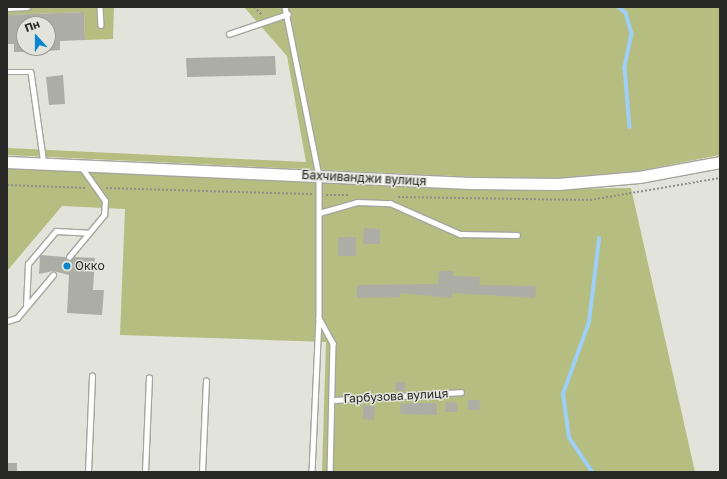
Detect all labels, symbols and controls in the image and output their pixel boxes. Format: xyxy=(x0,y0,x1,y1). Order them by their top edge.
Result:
north arrow xyxy=(16,16,56,56)
text: Пн xyxy=(23,17,41,34)
street label: Бахчиванджи вулиця xyxy=(301,168,427,188)
place label: Окко xyxy=(75,259,105,273)
marker: Окко xyxy=(62,261,72,271)
street label: Гарбузова вулиця xyxy=(343,386,449,406)

